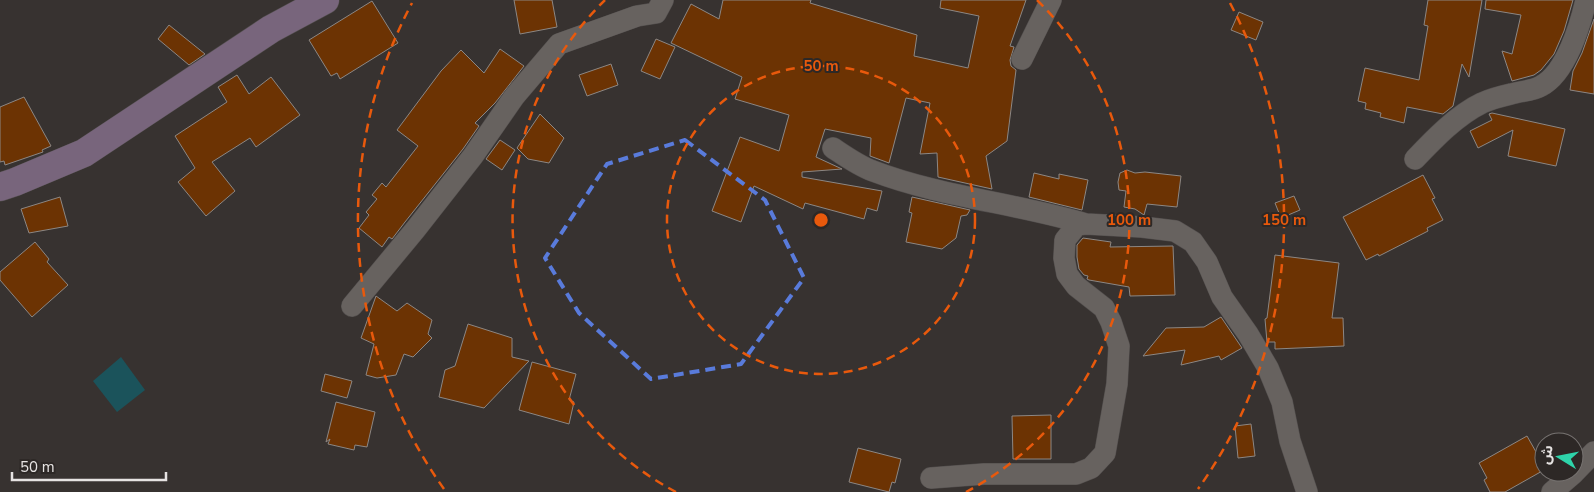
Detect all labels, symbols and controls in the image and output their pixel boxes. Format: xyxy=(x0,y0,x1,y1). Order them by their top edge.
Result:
text: 50 m xyxy=(803,56,839,76)
text: 100 m xyxy=(1107,210,1151,230)
text: 150 m xyxy=(1262,210,1306,230)
centre of rings xyxy=(812,211,830,229)
north arrow xyxy=(1534,432,1584,482)
text: ش xyxy=(1536,444,1558,466)
scale bar xyxy=(12,450,166,482)
text: 50 m xyxy=(20,457,55,477)

